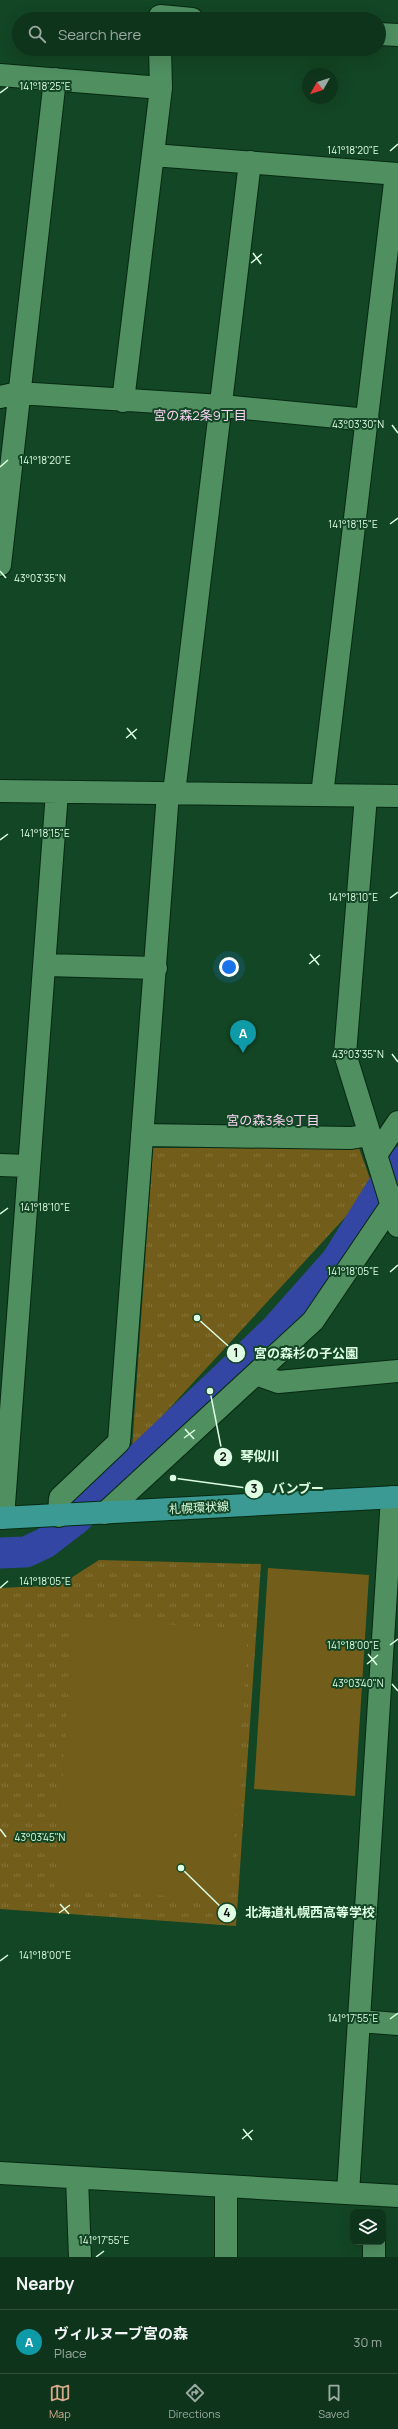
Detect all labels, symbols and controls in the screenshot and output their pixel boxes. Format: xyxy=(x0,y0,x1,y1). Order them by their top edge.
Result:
search box xyxy=(12,12,386,56)
icon: search xyxy=(26,23,48,45)
text: Search here xyxy=(58,24,141,45)
north arrow xyxy=(302,68,338,104)
text: 141°18'25"E xyxy=(19,79,71,93)
text: 141°18'20"E xyxy=(327,143,379,157)
district label: 宮の森2条9丁目 xyxy=(153,406,247,424)
text: 43°03'30"N xyxy=(332,417,384,431)
text: 141°18'20"E xyxy=(19,453,71,467)
text: 141°18'15"E xyxy=(328,517,378,531)
text: 43°03'35"N xyxy=(14,571,66,585)
text: 141°18'15"E xyxy=(20,826,70,840)
text: 141°18'10"E xyxy=(328,890,378,904)
your location xyxy=(219,957,239,977)
pin: A xyxy=(230,1020,256,1053)
text: 43°03'35"N xyxy=(332,1047,384,1061)
district label: 宮の森3条9丁目 xyxy=(226,1111,320,1129)
text: 141°18'10"E xyxy=(20,1200,70,1214)
text: 141°18'05"E xyxy=(327,1264,379,1278)
callout: 宮の森杉の子公園 xyxy=(226,1341,366,1366)
text: 1 xyxy=(233,1344,239,1361)
text: 宮の森杉の子公園 xyxy=(254,1344,358,1362)
callout: 琴似川 xyxy=(213,1444,288,1469)
text: 琴似川 xyxy=(240,1447,280,1465)
text: 2 xyxy=(219,1448,227,1465)
callout: バンブー xyxy=(244,1476,332,1501)
text: バンブー xyxy=(272,1479,324,1497)
text: 3 xyxy=(251,1480,258,1497)
street label: 札幌環状線 xyxy=(169,1497,229,1518)
text: 141°18'05"E xyxy=(19,1574,71,1588)
text: 141°18'00"E xyxy=(327,1638,379,1652)
text: 43°03'40"N xyxy=(332,1676,384,1690)
text: 43°03'45"N xyxy=(15,1830,66,1844)
callout: 北海道札幌西高等学校 xyxy=(217,1900,383,1925)
text: 北海道札幌西高等学校 xyxy=(245,1903,375,1921)
text: 4 xyxy=(223,1904,231,1921)
text: 141°18'00"E xyxy=(19,1948,71,1962)
text: 141°17'55"E xyxy=(328,2011,379,2025)
map controls xyxy=(350,2209,386,2245)
button: layers xyxy=(350,2209,386,2245)
text: 141°17'55"E xyxy=(79,2233,130,2247)
text: Nearby xyxy=(16,2272,74,2295)
text: ヴィルヌーブ宮の森 xyxy=(54,2323,188,2344)
text: A xyxy=(25,2333,33,2351)
text: 30 m xyxy=(353,2333,382,2351)
text: Place xyxy=(54,2344,87,2362)
tab: Map xyxy=(49,2382,71,2421)
tab: Directions xyxy=(168,2382,221,2421)
tab: Saved xyxy=(318,2382,349,2421)

